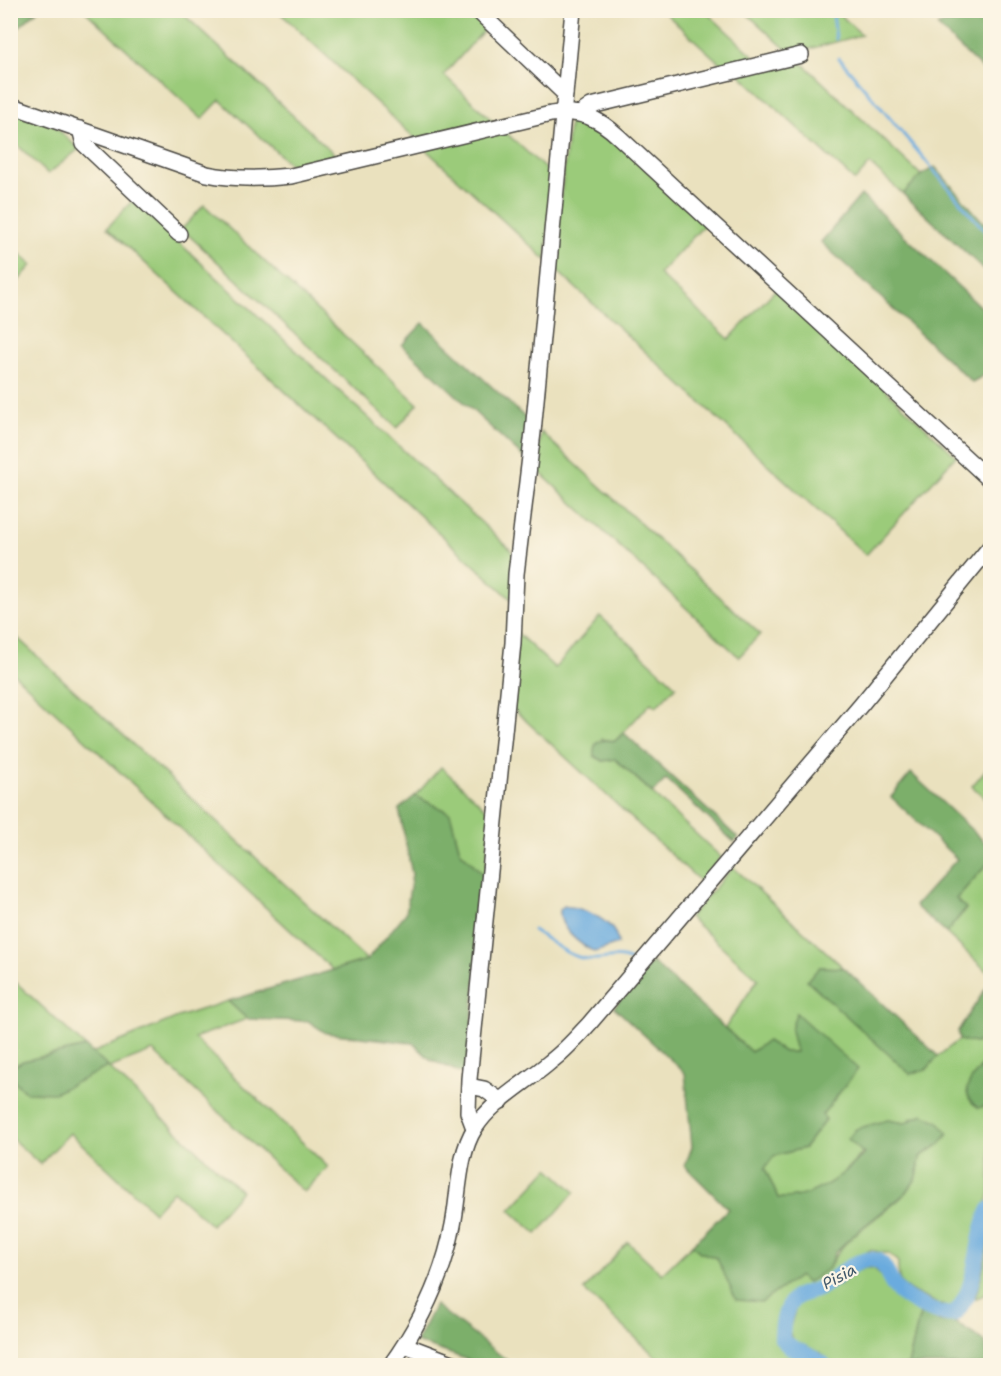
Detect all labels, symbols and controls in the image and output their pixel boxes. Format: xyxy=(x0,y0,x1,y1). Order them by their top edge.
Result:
water label: Pisia xyxy=(819,1259,860,1294)

